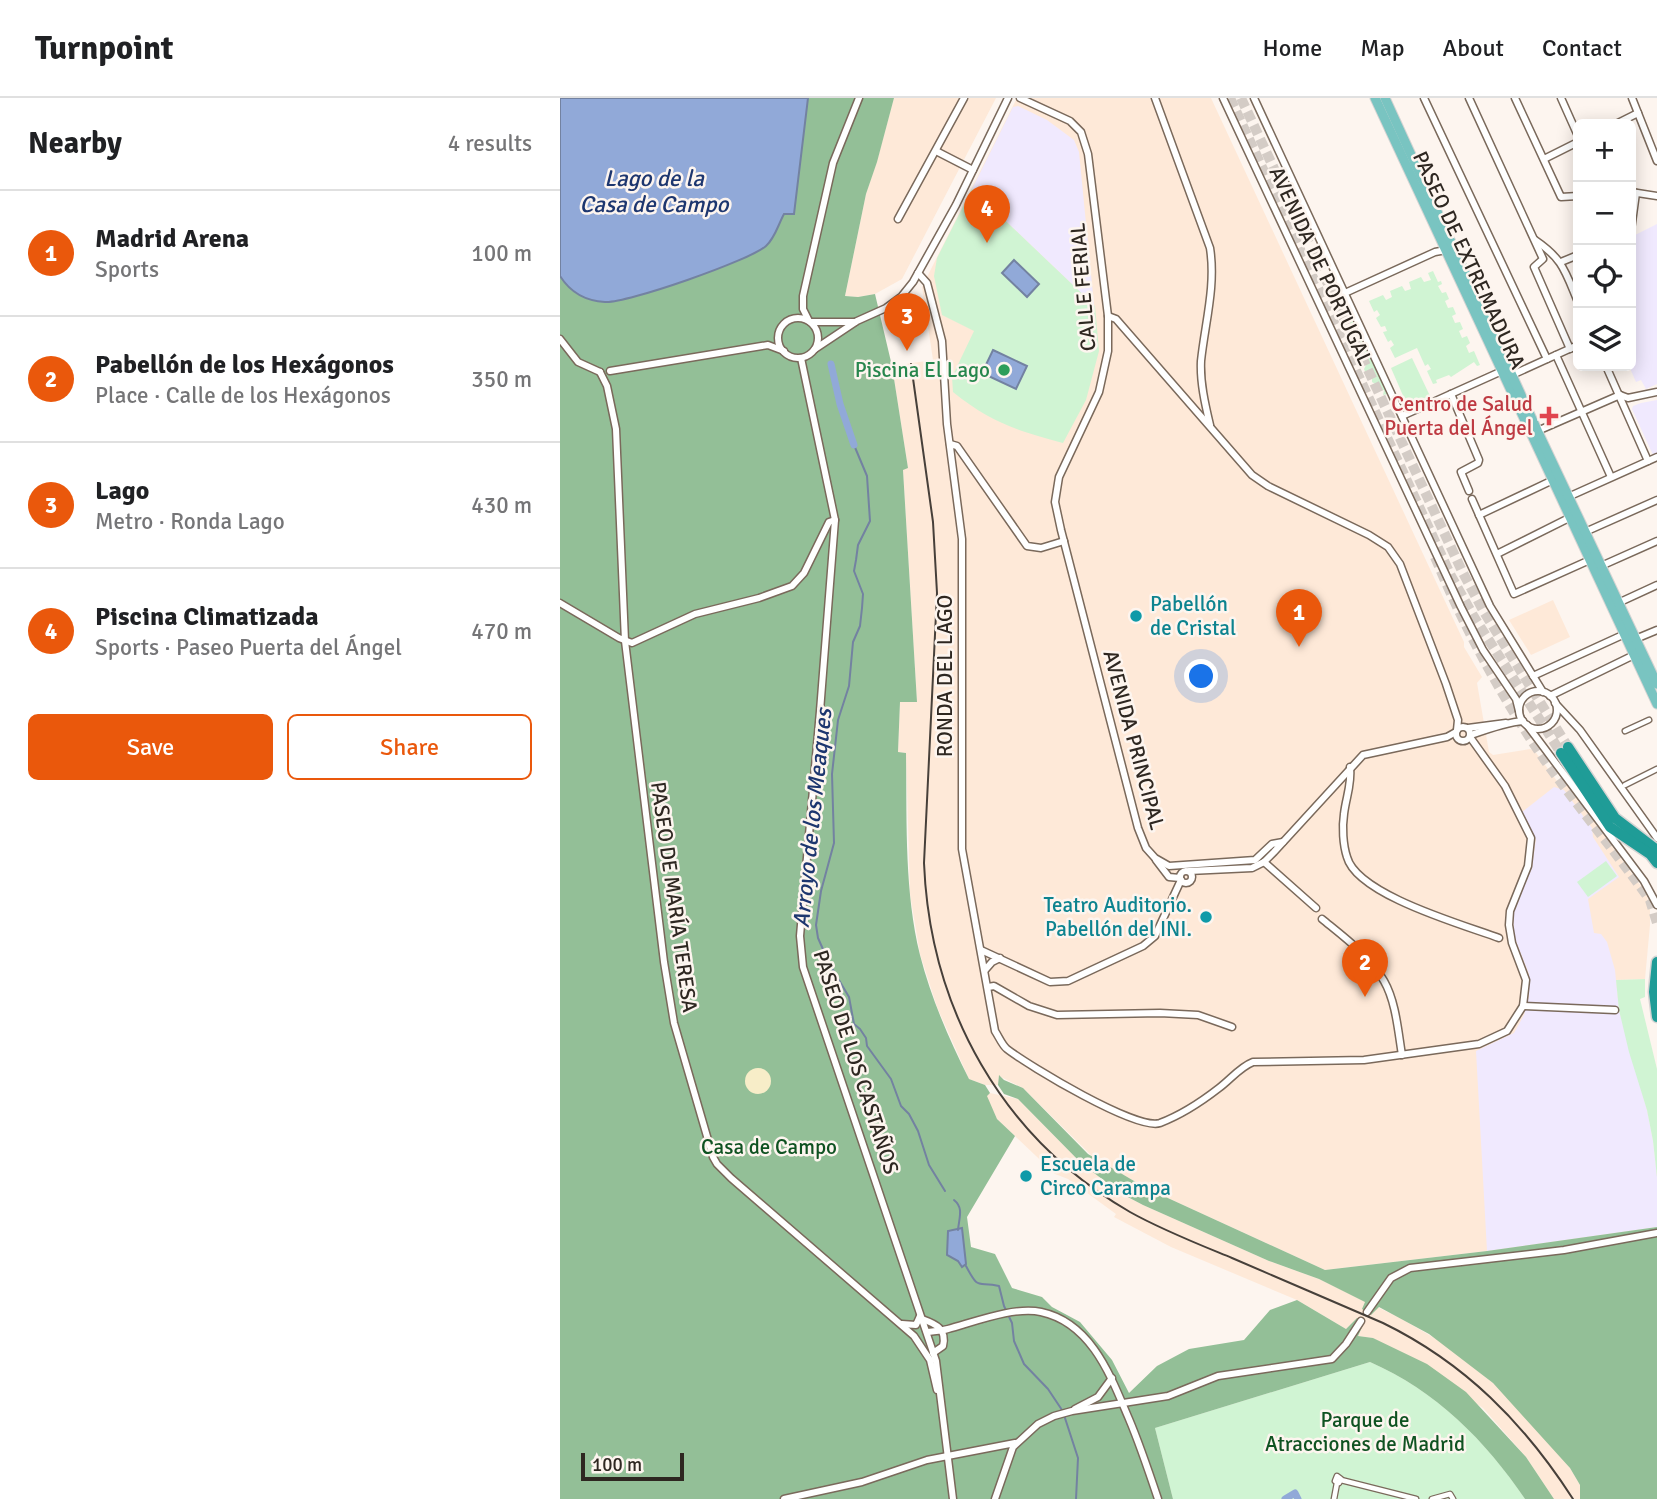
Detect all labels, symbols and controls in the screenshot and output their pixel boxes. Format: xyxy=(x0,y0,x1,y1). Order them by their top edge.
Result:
text: Turnpoint xyxy=(35,28,173,69)
text: Home xyxy=(1262,33,1322,63)
text: Map xyxy=(1360,33,1405,63)
text: About xyxy=(1443,33,1504,63)
text: Contact xyxy=(1542,33,1622,63)
map controls xyxy=(1573,119,1636,371)
button: + xyxy=(1573,119,1636,182)
text: Nearby xyxy=(28,125,122,162)
text: 4 results xyxy=(448,129,532,158)
street label: PASEO DE EXTREMADURA xyxy=(1407,147,1531,373)
street label: AVENIDA DE PORTUGAL xyxy=(1263,162,1379,370)
water label: Lago de la Casa de Campo xyxy=(580,164,729,219)
button: − xyxy=(1573,182,1636,245)
pin: 4 xyxy=(964,185,1010,243)
street label: CALLE FERIAL xyxy=(1064,222,1102,352)
text: Madrid Arena xyxy=(95,223,249,255)
text: 1 xyxy=(45,239,57,268)
text: 100 m xyxy=(471,239,532,268)
button: locate xyxy=(1573,245,1636,308)
text: Sports xyxy=(95,255,159,284)
pin: 3 xyxy=(884,293,930,351)
button: layers xyxy=(1573,308,1636,371)
text: Pabellón de los Hexágonos xyxy=(95,349,394,381)
place label: Piscina El Lago xyxy=(855,357,990,383)
marker: Piscina El Lago xyxy=(996,362,1012,378)
text: 2 xyxy=(45,365,57,394)
text: 350 m xyxy=(471,365,532,394)
text: Place · Calle de los Hexágonos xyxy=(95,381,391,410)
place label: Centro de Salud Puerta del Ángel xyxy=(1384,391,1533,441)
marker: Centro de Salud Puerta del Ángel xyxy=(1539,406,1559,426)
text: Lago xyxy=(95,475,149,507)
text: 3 xyxy=(45,491,57,520)
text: 430 m xyxy=(471,491,532,520)
text: Metro · Ronda Lago xyxy=(95,507,285,536)
pin: 1 xyxy=(1276,589,1322,647)
place label: Pabellón de Cristal xyxy=(1150,591,1236,641)
street label: RONDA DEL LAGO xyxy=(932,595,958,757)
text: Piscina Climatizada xyxy=(95,601,319,633)
marker: Pabellón de Cristal xyxy=(1128,608,1144,624)
text: 4 xyxy=(45,617,57,646)
text: 470 m xyxy=(471,617,532,646)
text: Sports · Paseo Puerta del Ángel xyxy=(95,633,402,662)
street label: AVENIDA PRINCIPAL xyxy=(1098,647,1171,833)
your location xyxy=(1184,659,1218,693)
water label: Arroyo de los Meaques xyxy=(787,705,839,929)
button: Save xyxy=(28,714,273,780)
button: Share xyxy=(287,714,532,780)
street label: PASEO DE MARÍA TERESA xyxy=(645,780,703,1014)
place label: Teatro Auditorio. Pabellón del INI. xyxy=(1043,892,1192,942)
marker: Teatro Auditorio. Pabellón del INI. xyxy=(1198,909,1214,925)
pin: 2 xyxy=(1342,939,1388,997)
street label: PASEO DE LOS CASTAÑOS xyxy=(807,947,905,1177)
park label: Casa de Campo xyxy=(701,1134,837,1160)
place label: Escuela de Circo Carampa xyxy=(1040,1151,1171,1201)
marker: Escuela de Circo Carampa xyxy=(1018,1168,1034,1184)
park label: Parque de Atracciones de Madrid xyxy=(1265,1407,1465,1457)
scale bar xyxy=(581,1450,684,1482)
text: 100 m xyxy=(592,1453,642,1477)

